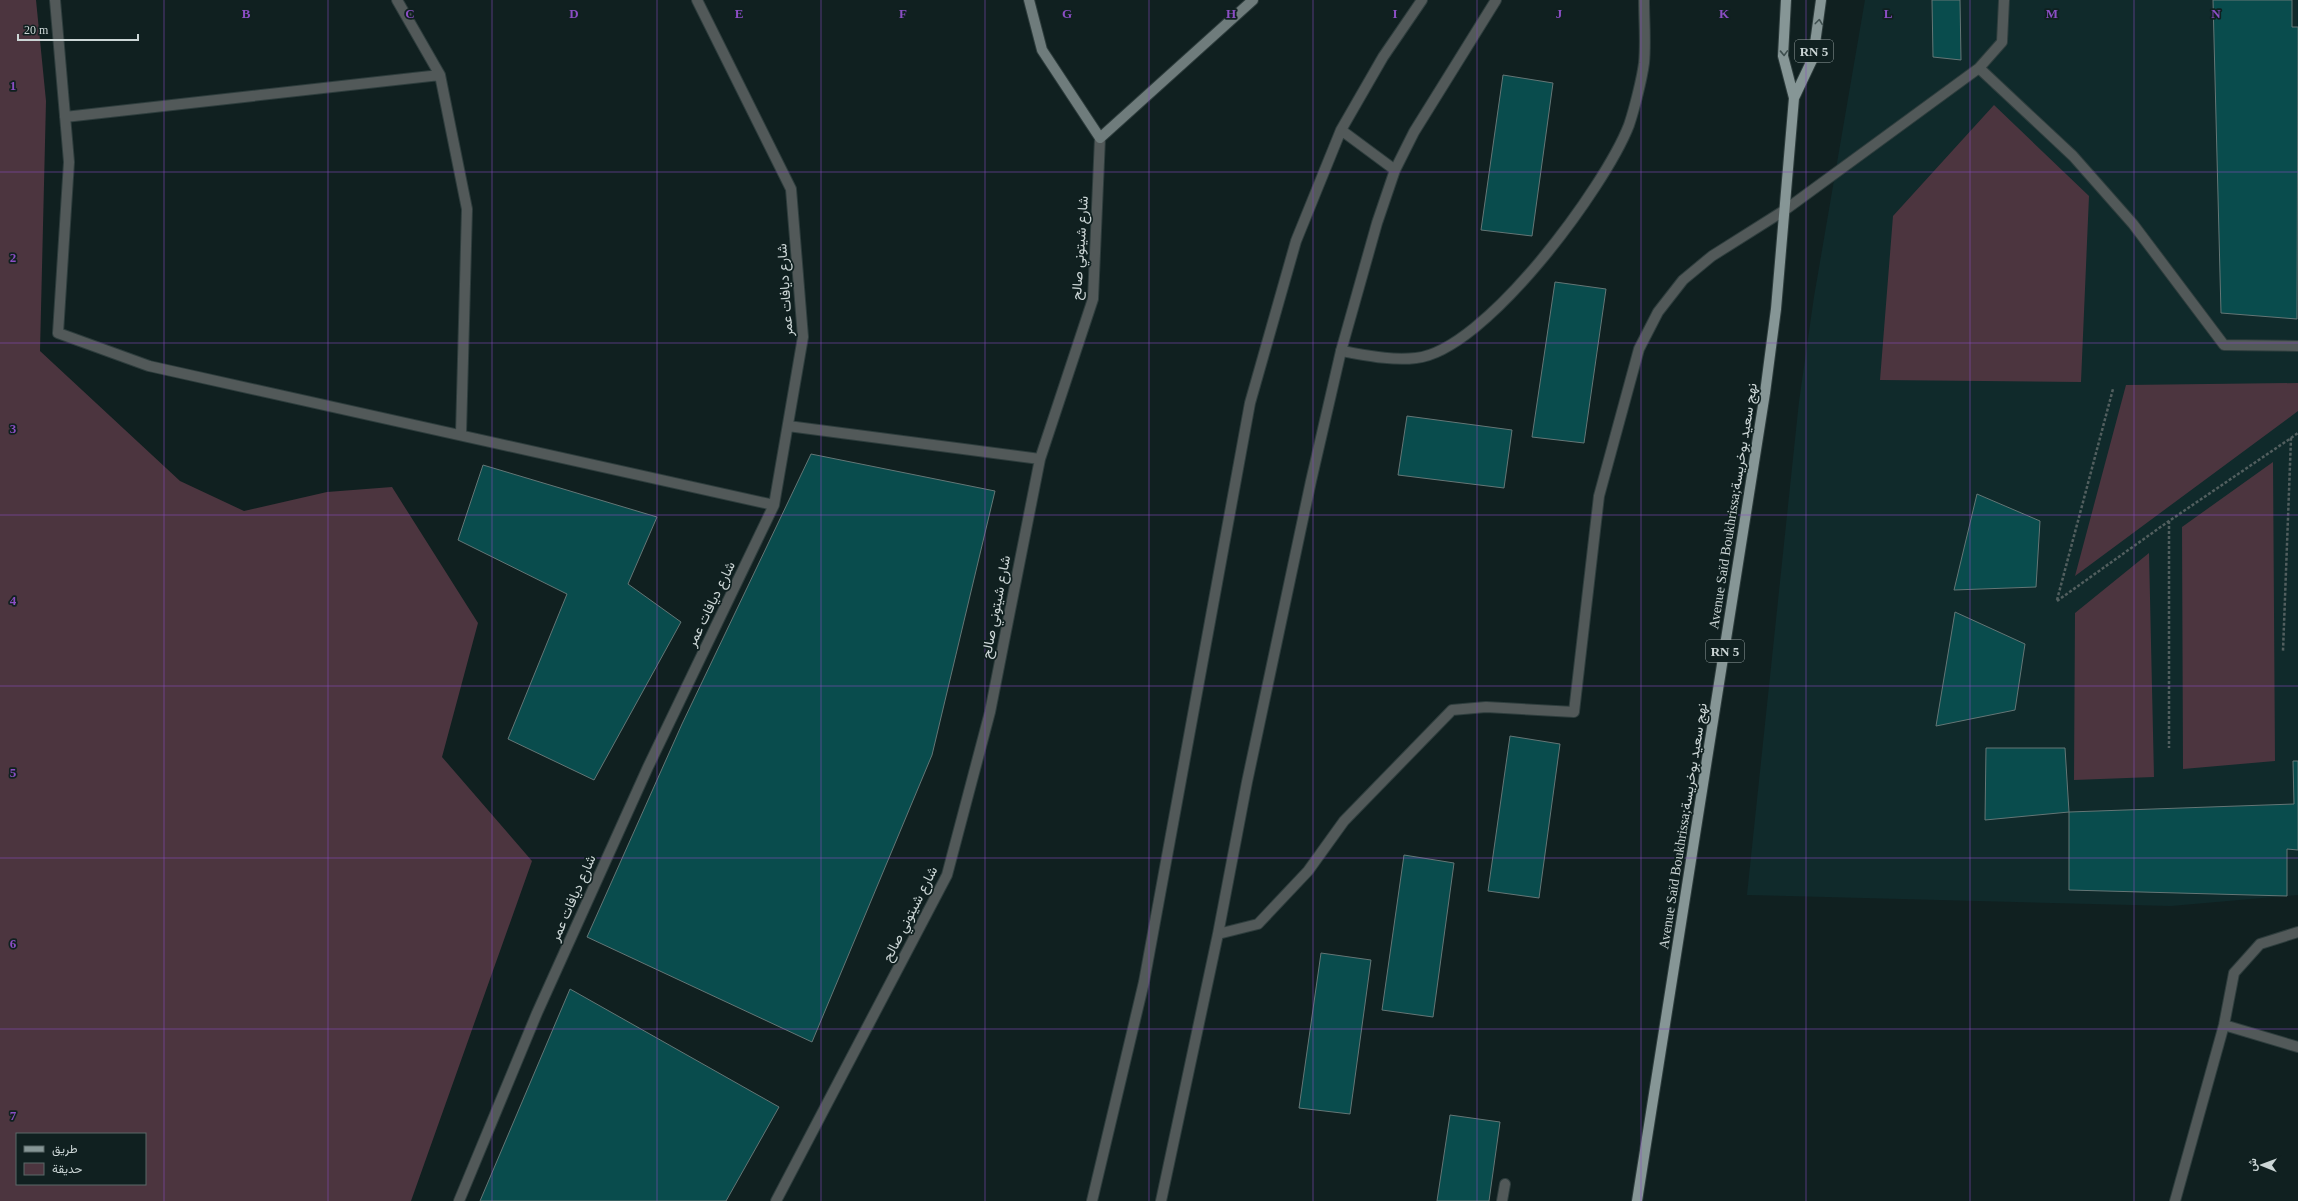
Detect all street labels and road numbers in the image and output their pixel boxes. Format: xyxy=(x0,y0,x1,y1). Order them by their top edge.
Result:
road number: RN 5 xyxy=(1795,40,1833,62)
street label: شارع شيتوني صالح xyxy=(1069,195,1095,301)
street label: شارع ديافات عمر xyxy=(774,243,799,338)
street label: Avenue Saïd Boukhrissa;نهج سعيد بوخريسة xyxy=(1706,382,1763,631)
street label: شارع شيتوني صالح xyxy=(979,554,1017,661)
street label: شارع ديافات عمر xyxy=(683,559,741,651)
road number: RN 5 xyxy=(1706,640,1744,662)
street label: Avenue Saïd Boukhrissa;نهج سعيد بوخريسة xyxy=(1656,702,1713,951)
street label: شارع ديافات عمر xyxy=(547,853,601,946)
street label: شارع شيتوني صالح xyxy=(880,864,944,966)

